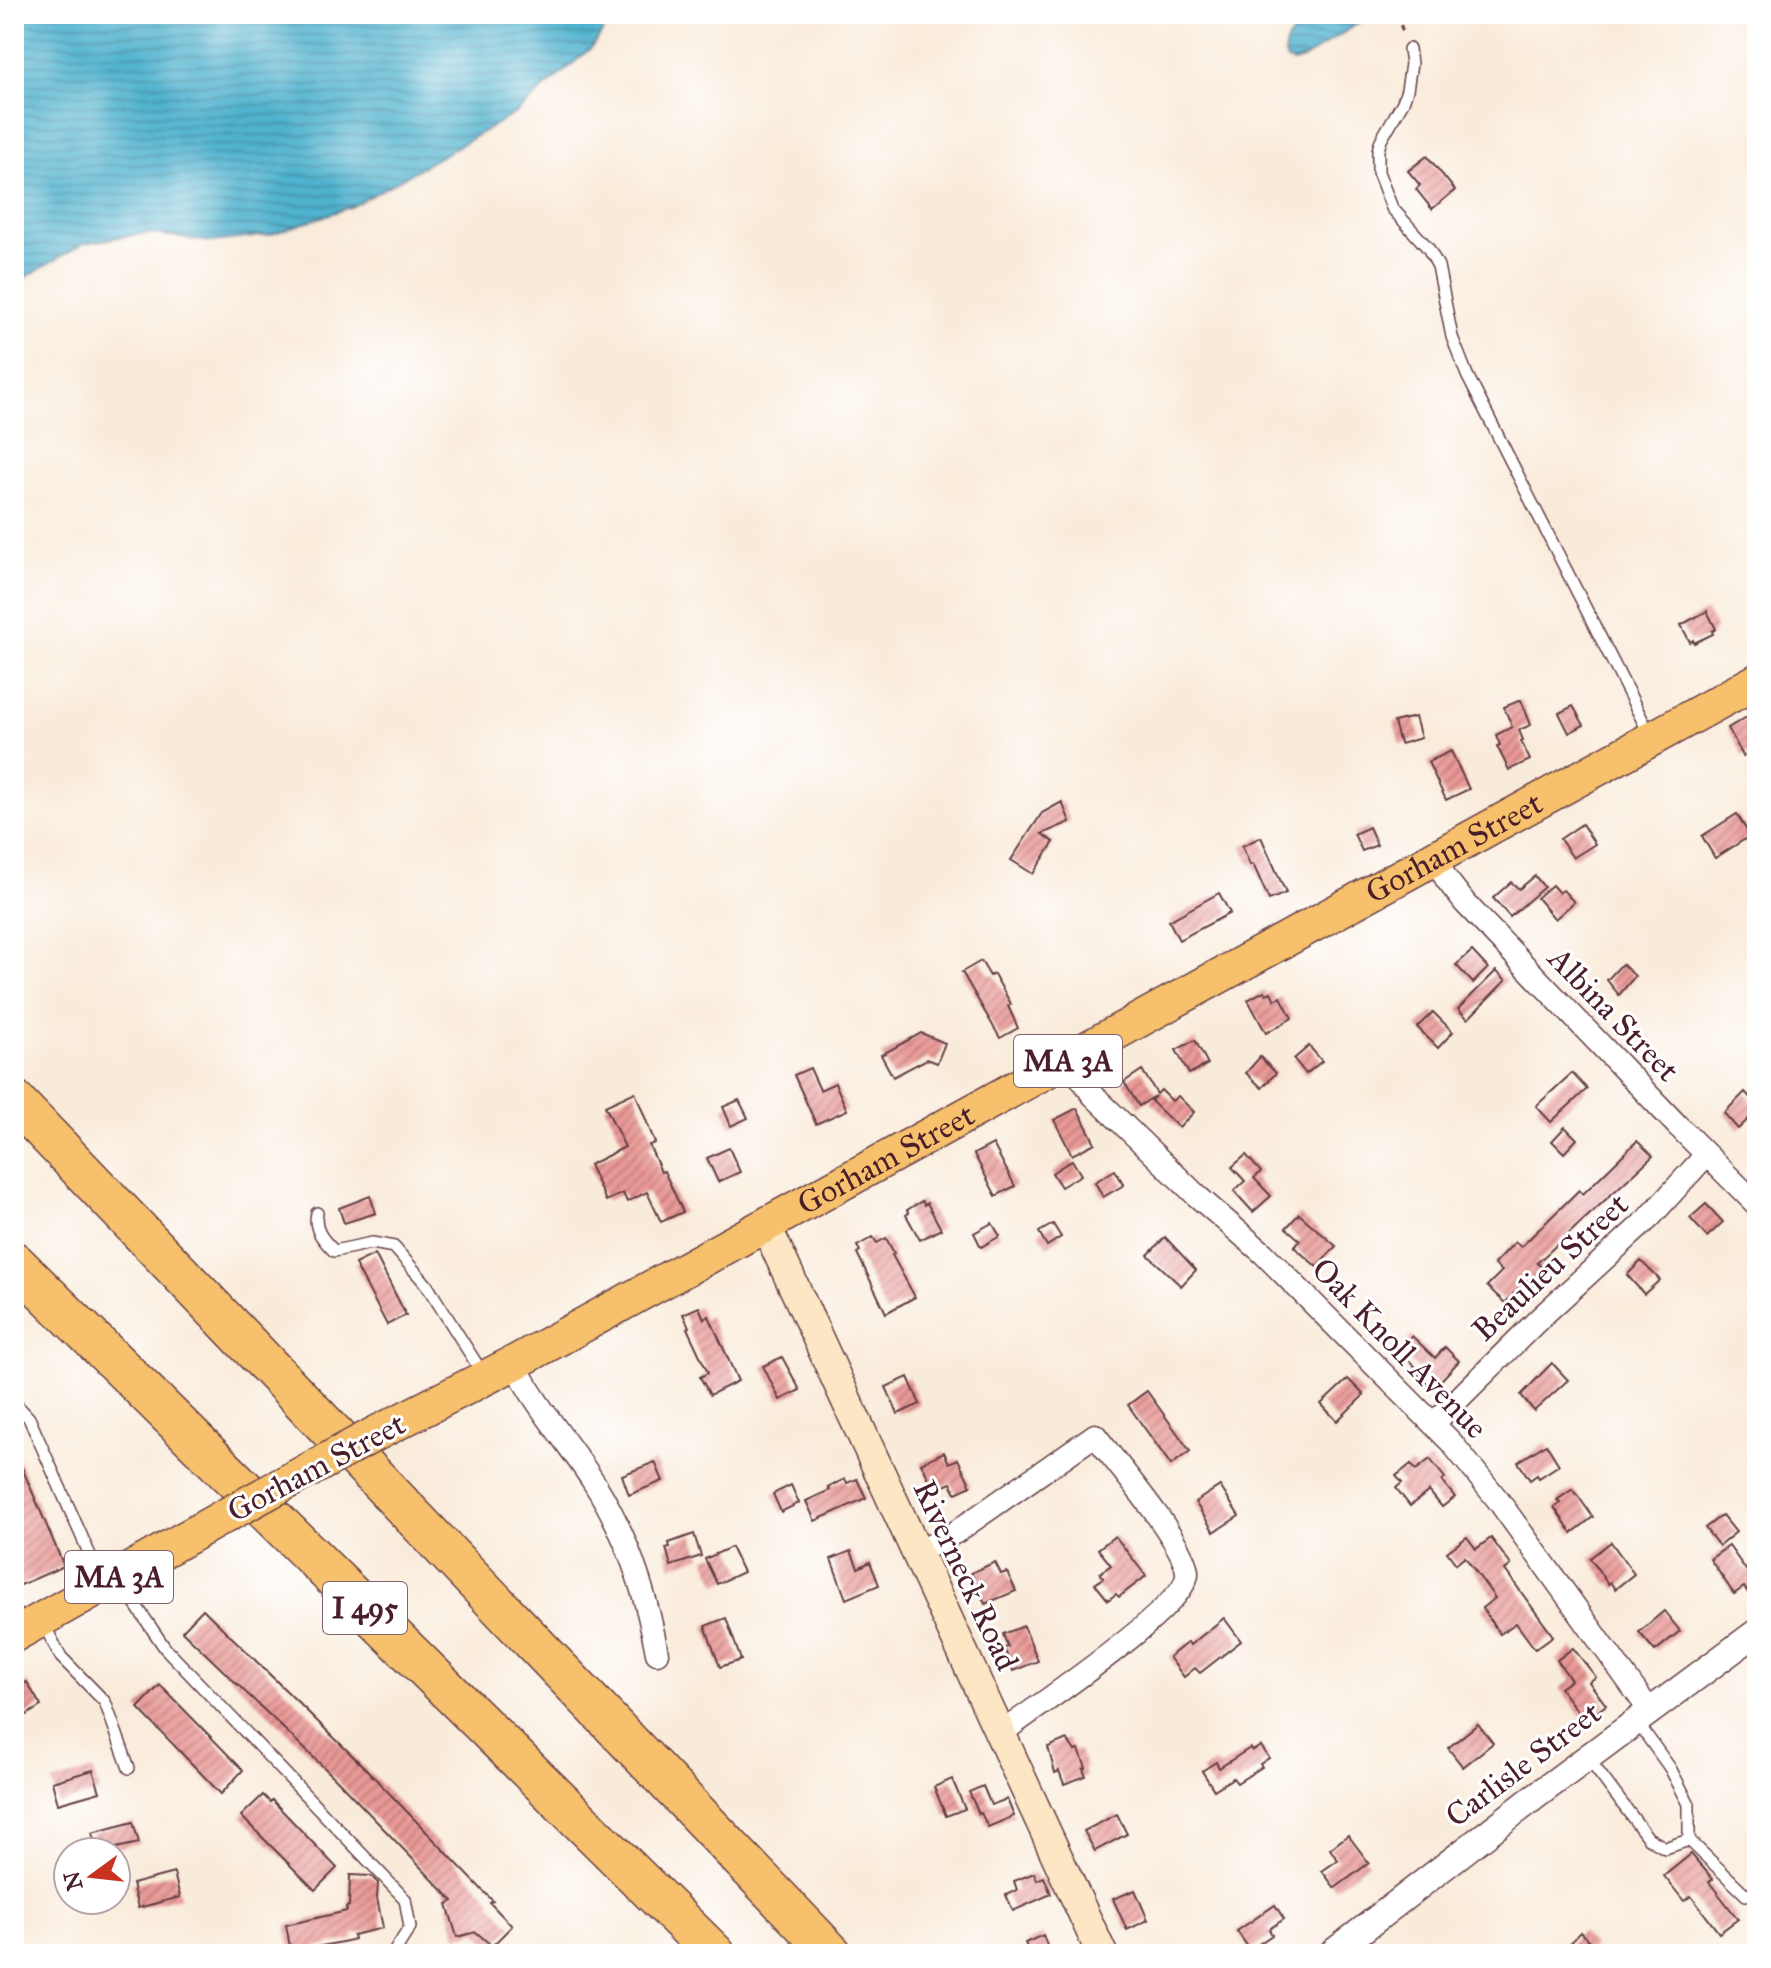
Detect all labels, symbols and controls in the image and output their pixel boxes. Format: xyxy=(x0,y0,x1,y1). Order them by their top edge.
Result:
street label: Gorham Street xyxy=(1359,784,1549,912)
street label: Albina Street xyxy=(1539,938,1687,1090)
road number: MA 3A xyxy=(1014,1035,1122,1087)
street label: Gorham Street xyxy=(791,1095,981,1224)
street label: Beaulieu Street xyxy=(1464,1185,1636,1350)
street label: Oak Knoll Avenue xyxy=(1304,1250,1496,1447)
street label: Gorham Street xyxy=(221,1404,412,1531)
street label: Riverneck Road xyxy=(904,1474,1027,1676)
road number: MA 3A xyxy=(65,1551,173,1603)
road number: I 495 xyxy=(323,1582,407,1634)
street label: Carlisle Street xyxy=(1438,1693,1609,1836)
north arrow xyxy=(52,1836,132,1916)
text: N xyxy=(58,1868,89,1894)

